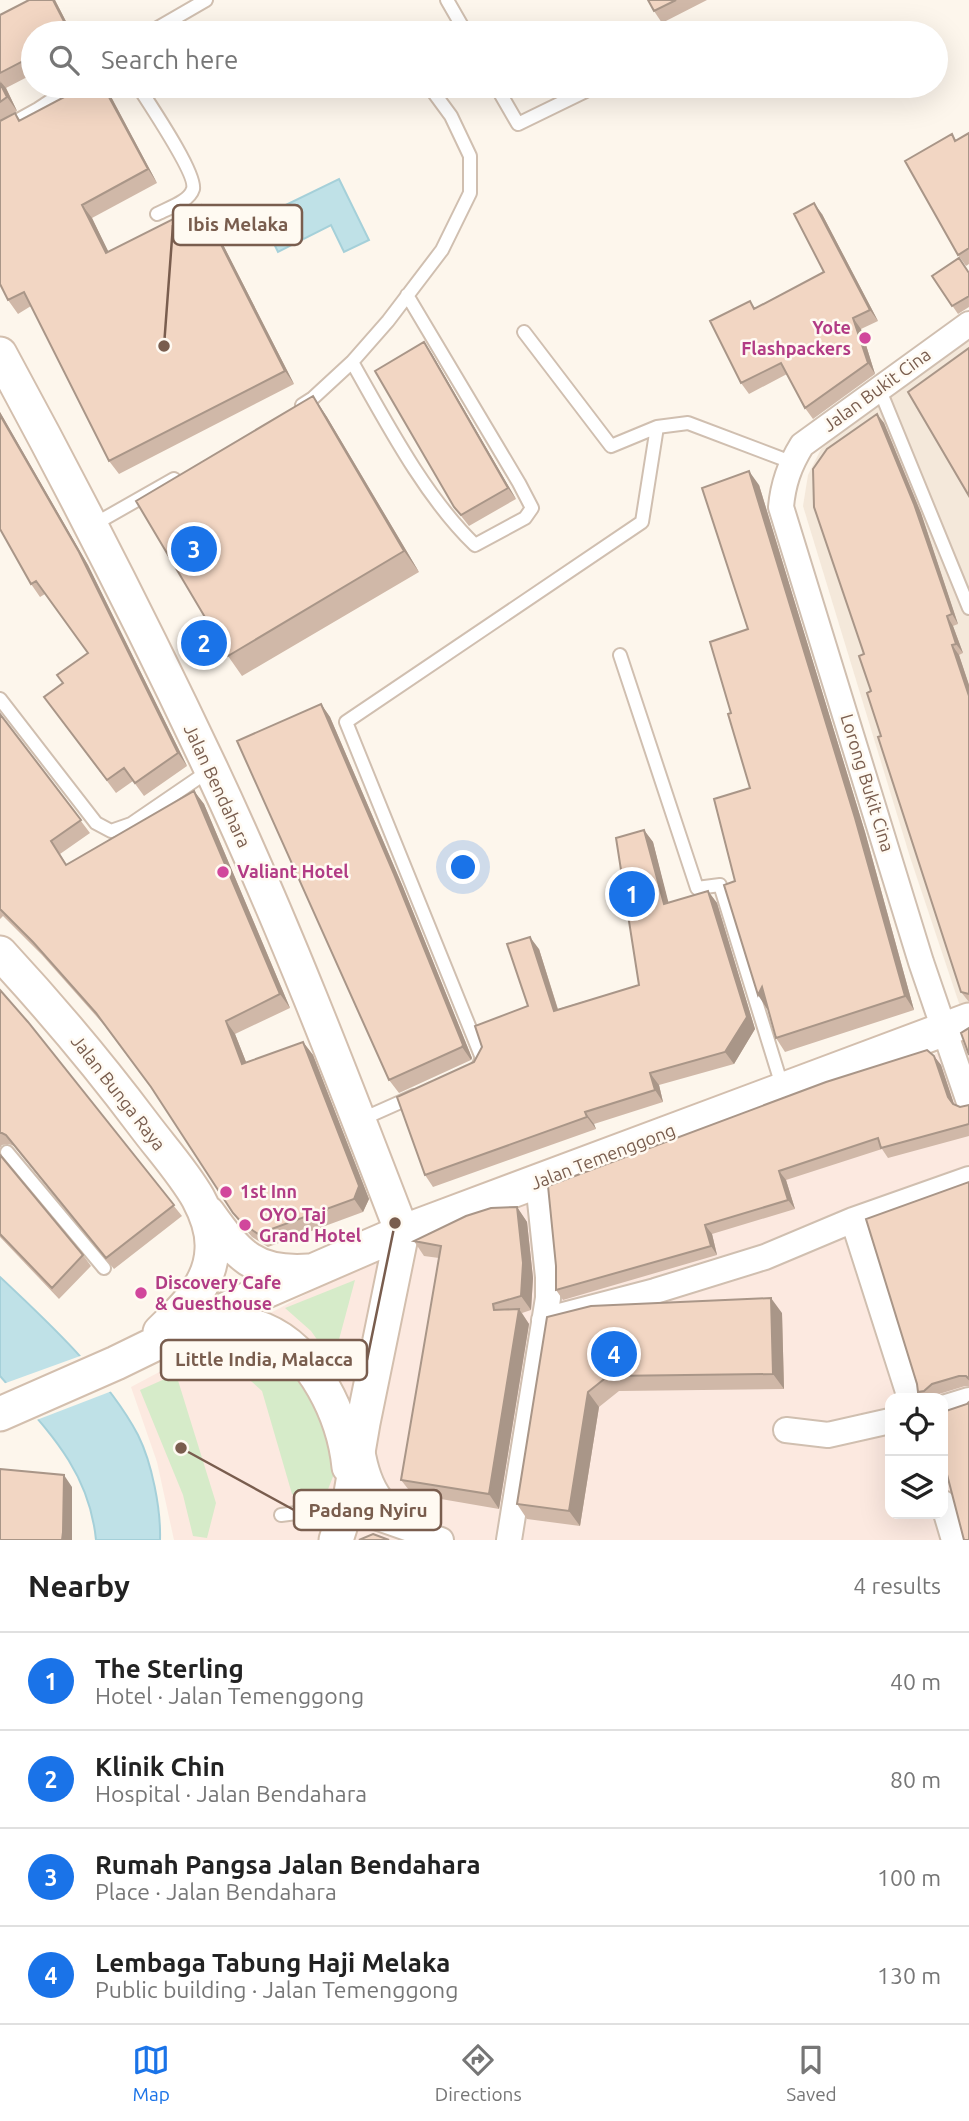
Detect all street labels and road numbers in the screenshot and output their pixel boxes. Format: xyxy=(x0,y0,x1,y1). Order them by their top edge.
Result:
street label: Jalan Bukit Cina xyxy=(819,344,934,435)
street label: Lorong Bukit Cina xyxy=(837,711,898,854)
street label: Jalan Bendahara xyxy=(181,721,255,850)
street label: Jalan Bunga Raya xyxy=(68,1031,170,1154)
street label: Jalan Temenggong xyxy=(528,1119,678,1193)

